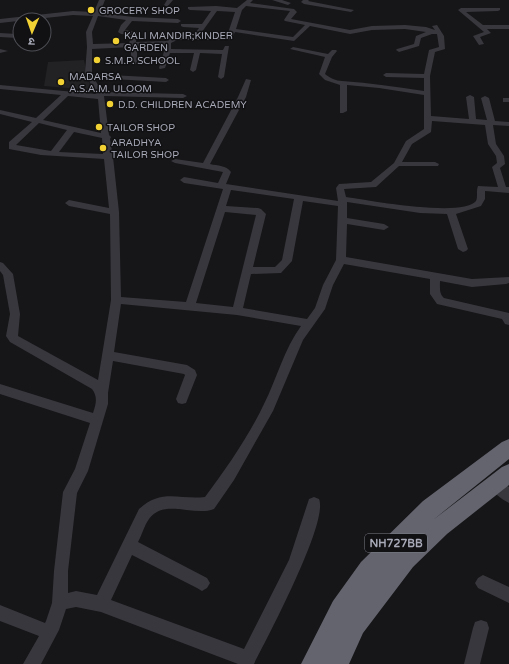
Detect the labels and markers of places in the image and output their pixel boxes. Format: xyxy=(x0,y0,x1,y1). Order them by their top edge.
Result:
marker: GROCERY SHOP xyxy=(86,5,96,15)
place label: GROCERY SHOP xyxy=(99,5,180,17)
place label: KALI MANDIR;KINDER GARDEN xyxy=(124,30,233,54)
marker: KALI MANDIR;KINDER GARDEN xyxy=(111,36,121,46)
marker: S.M.P. SCHOOL xyxy=(92,55,102,65)
place label: S.M.P. SCHOOL xyxy=(105,55,180,67)
place label: MADARSA A.S.A.M. ULOOM xyxy=(69,71,152,95)
marker: MADARSA A.S.A.M. ULOOM xyxy=(56,77,66,87)
marker: D.D. CHILDREN ACADEMY xyxy=(105,99,115,109)
place label: D.D. CHILDREN ACADEMY xyxy=(118,99,247,111)
marker: TAILOR SHOP xyxy=(94,122,104,132)
place label: TAILOR SHOP xyxy=(107,122,175,134)
place label: ARADHYA TAILOR SHOP xyxy=(111,137,179,161)
marker: ARADHYA TAILOR SHOP xyxy=(98,143,108,153)

